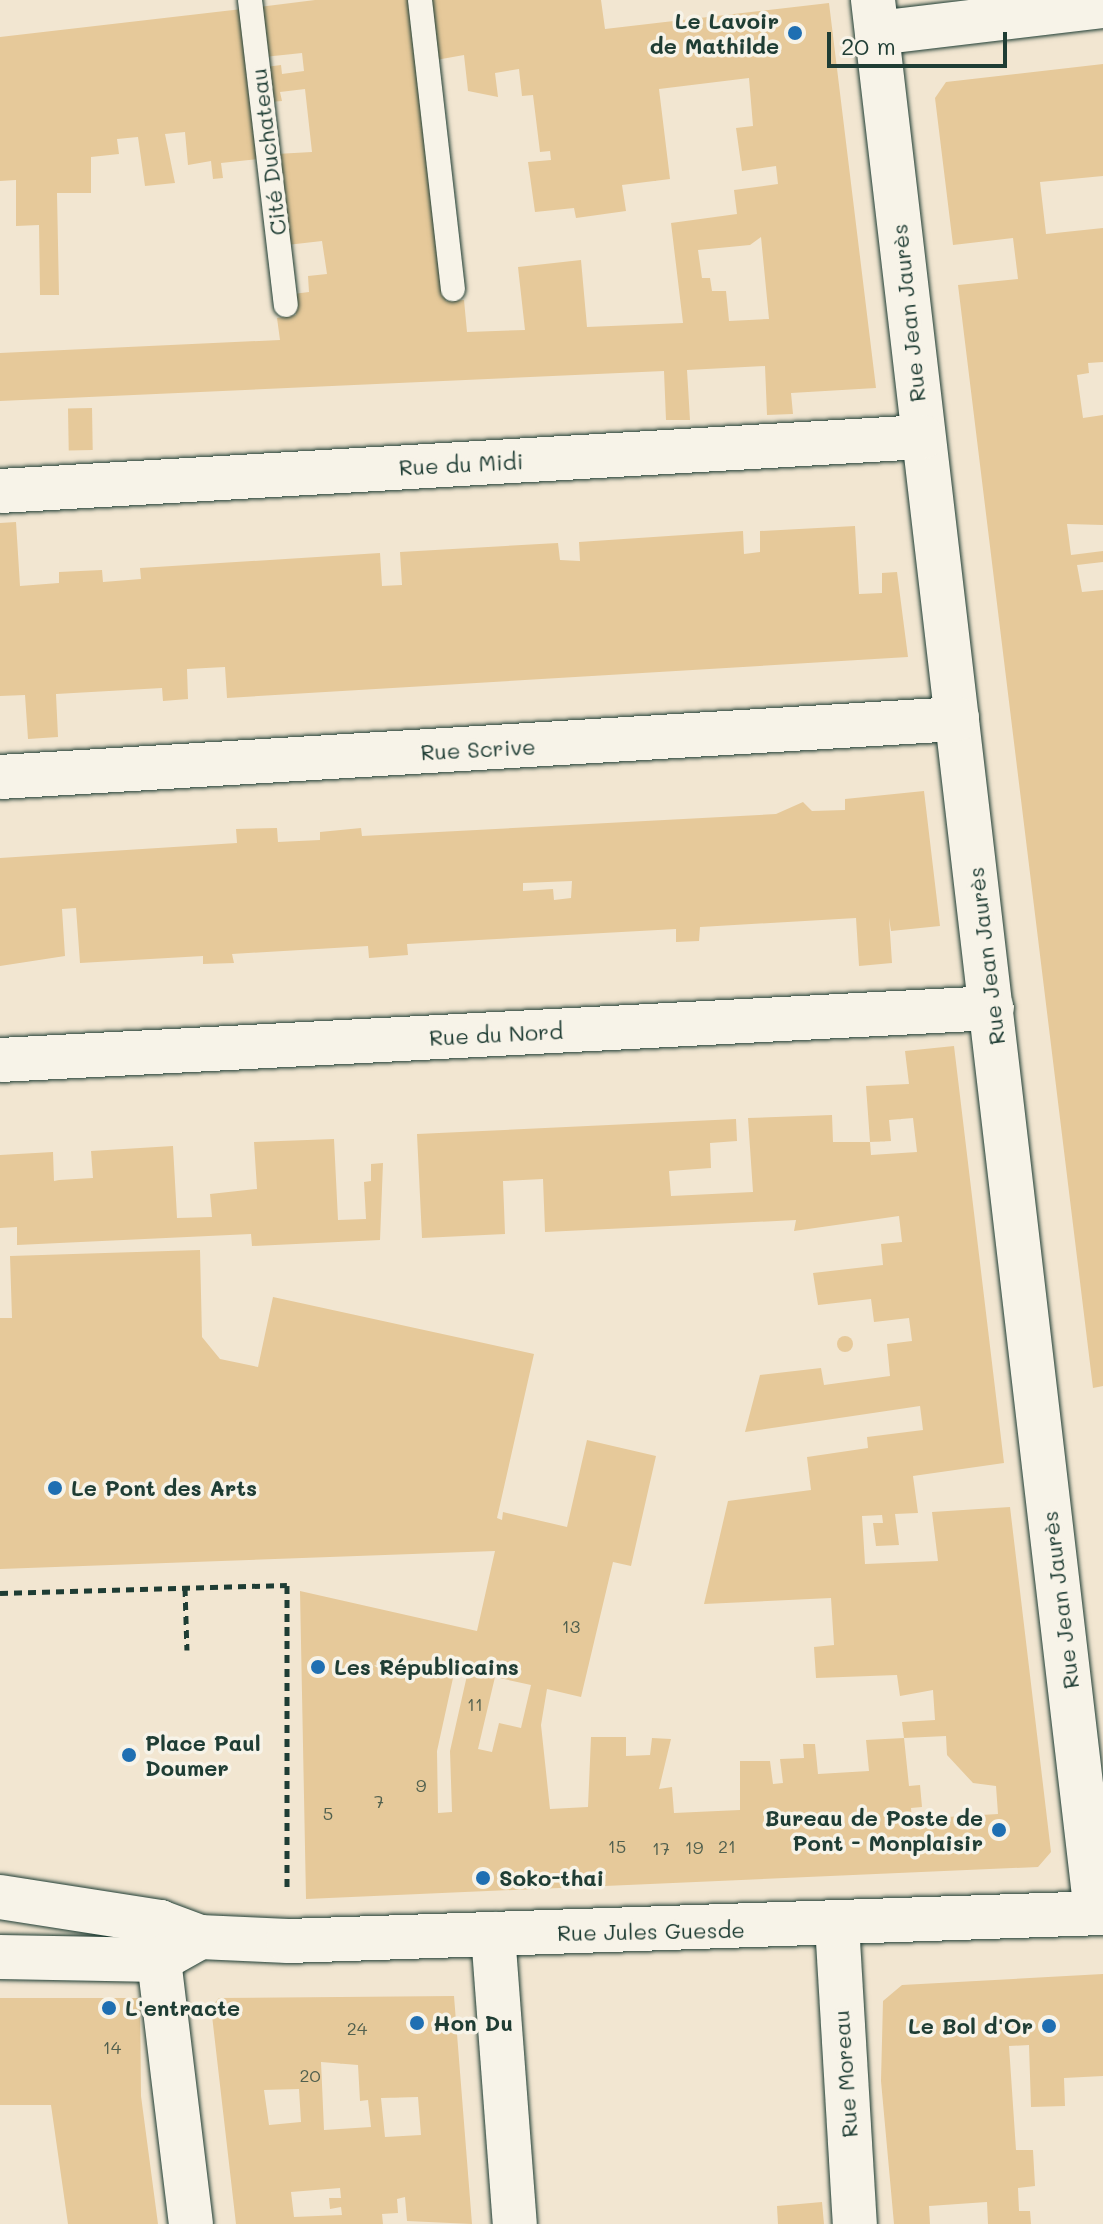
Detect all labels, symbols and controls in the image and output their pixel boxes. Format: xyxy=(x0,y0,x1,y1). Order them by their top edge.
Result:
place label: Le Lavoir de Mathilde xyxy=(650,7,779,58)
scale bar xyxy=(831,16,1011,66)
marker: Le Lavoir de Mathilde xyxy=(786,24,804,42)
text: 20 m xyxy=(841,30,896,61)
street label: Cité Duchateau xyxy=(245,67,291,237)
street label: Rue Jean Jaurès xyxy=(886,223,930,403)
street label: Rue du Midi xyxy=(398,448,524,480)
street label: Rue Scrive xyxy=(420,733,536,765)
street label: Rue Jean Jaurès xyxy=(962,866,1010,1046)
street label: Rue du Nord xyxy=(428,1017,564,1051)
place label: Le Pont des Arts xyxy=(71,1475,257,1501)
marker: Le Pont des Arts xyxy=(46,1479,64,1497)
street label: Rue Jean Jaurès xyxy=(1036,1510,1084,1690)
house number: 13 xyxy=(562,1615,580,1637)
place label: Les Républicains xyxy=(334,1654,519,1680)
marker: Les Républicains xyxy=(309,1658,327,1676)
house number: 11 xyxy=(467,1693,483,1715)
place label: Place Paul Doumer xyxy=(145,1729,261,1780)
marker: Place Paul Doumer xyxy=(120,1746,138,1764)
house number: 9 xyxy=(416,1774,426,1796)
house number: 7 xyxy=(374,1790,384,1812)
house number: 5 xyxy=(323,1802,333,1824)
place label: Bureau de Poste de Pont - Monplaisir xyxy=(765,1804,983,1856)
marker: Bureau de Poste de Pont - Monplaisir xyxy=(990,1821,1008,1839)
house number: 15 xyxy=(608,1835,626,1857)
house number: 21 xyxy=(718,1835,736,1857)
house number: 19 xyxy=(685,1836,703,1858)
house number: 17 xyxy=(652,1837,670,1859)
place label: Soko-thai xyxy=(499,1865,604,1891)
marker: Soko-thai xyxy=(474,1869,492,1887)
street label: Rue Jules Guesde xyxy=(557,1916,745,1946)
place label: L'entracte xyxy=(125,1995,240,2021)
marker: L'entracte xyxy=(100,1999,118,2017)
street label: Rue Moreau xyxy=(827,2009,863,2139)
place label: Hon Du xyxy=(433,2010,513,2036)
place label: Le Bol d'Or xyxy=(908,2013,1033,2039)
marker: Hon Du xyxy=(408,2014,426,2032)
house number: 24 xyxy=(347,2017,367,2039)
marker: Le Bol d'Or xyxy=(1040,2017,1058,2035)
house number: 14 xyxy=(103,2036,121,2058)
house number: 20 xyxy=(299,2064,321,2086)

